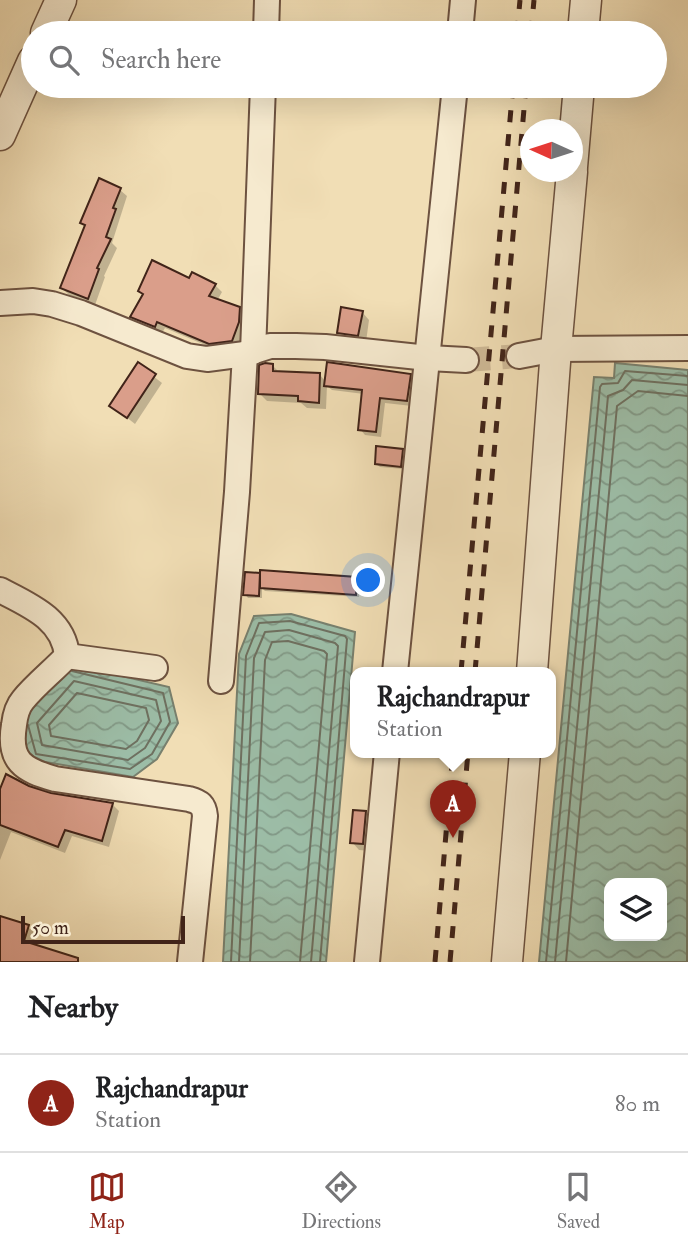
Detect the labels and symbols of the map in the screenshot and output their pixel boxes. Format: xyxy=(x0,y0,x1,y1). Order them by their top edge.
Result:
north arrow xyxy=(520,119,583,182)
your location xyxy=(351,563,385,597)
pin: A xyxy=(430,780,476,838)
scale bar xyxy=(21,913,186,945)

